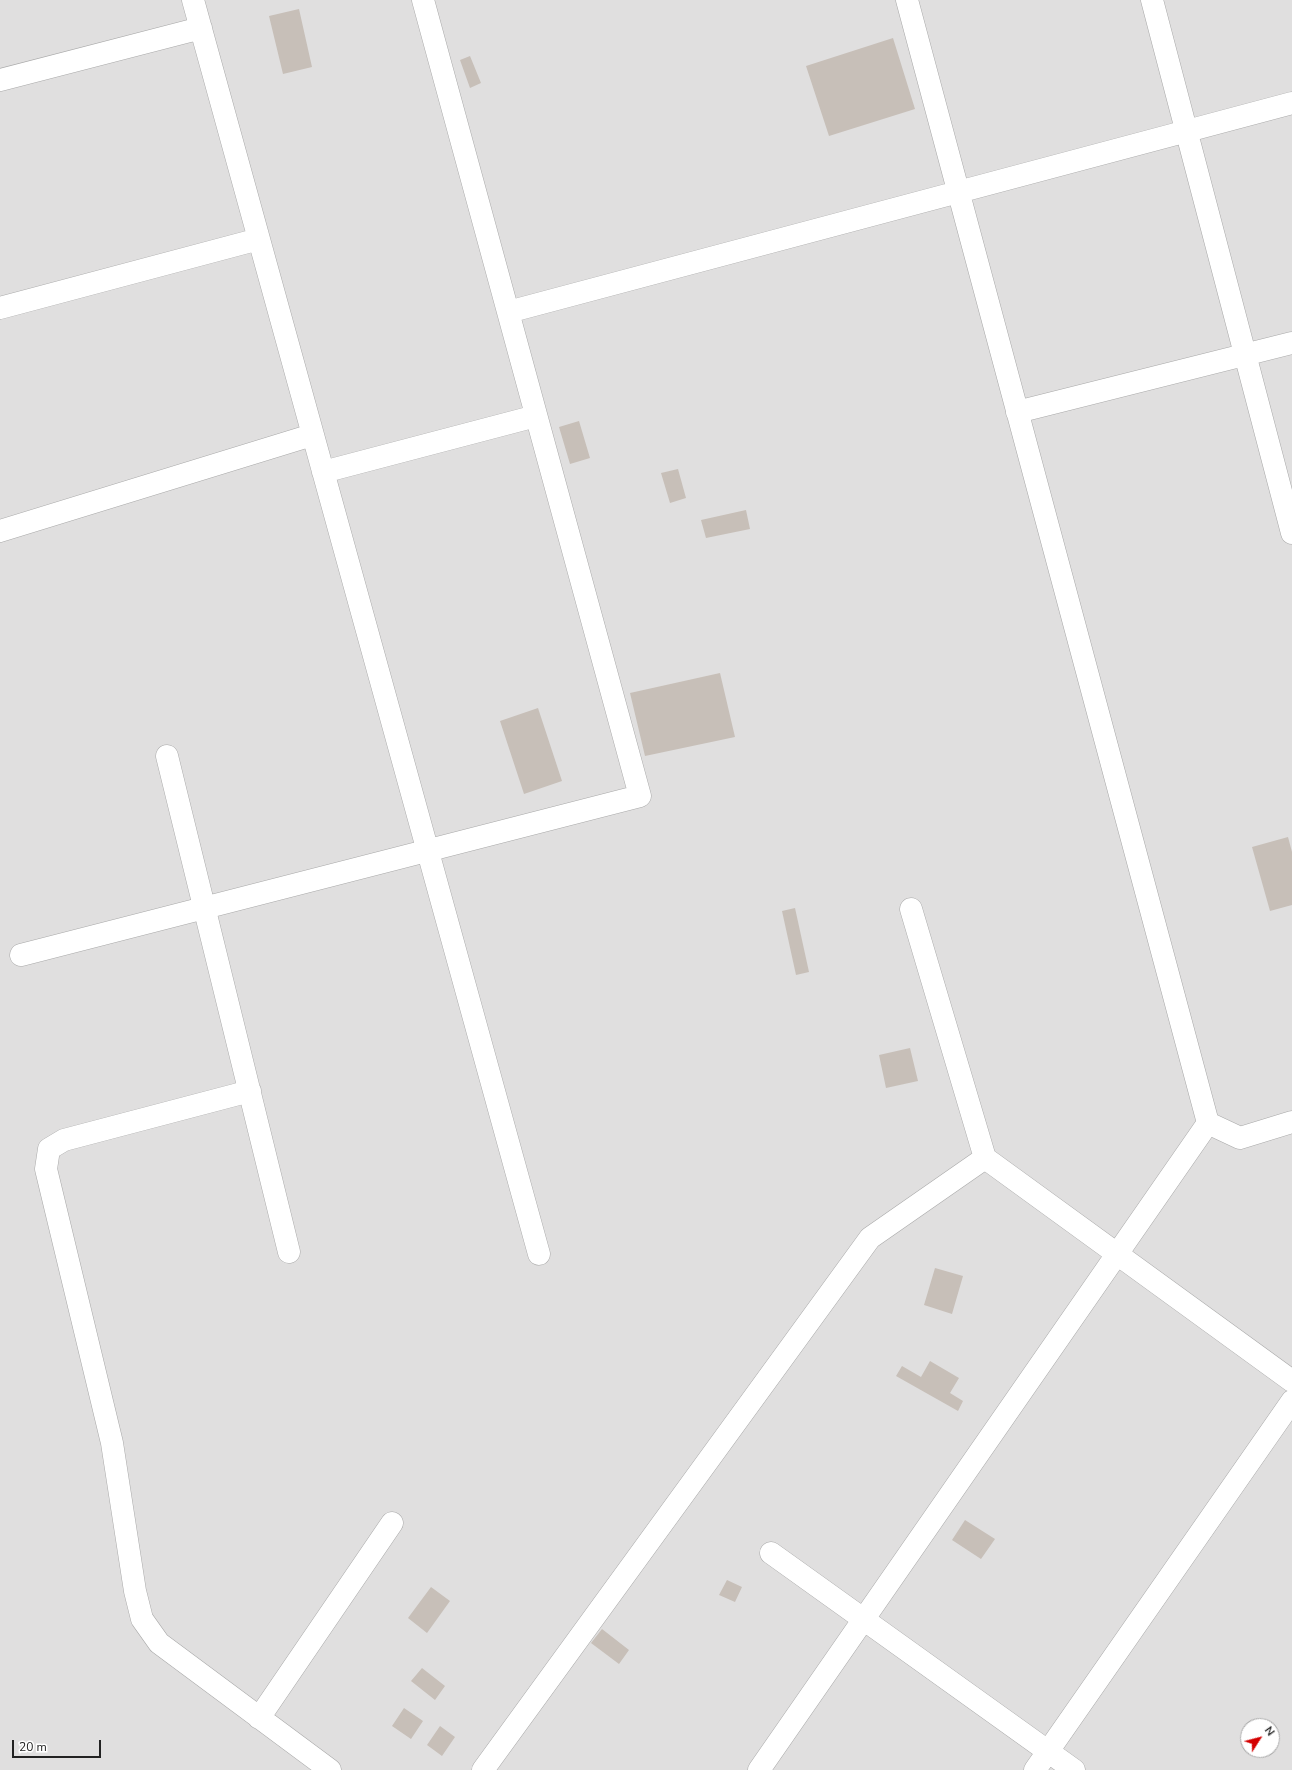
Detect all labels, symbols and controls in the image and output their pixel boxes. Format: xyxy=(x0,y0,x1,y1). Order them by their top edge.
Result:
north arrow xyxy=(1240,1718,1280,1758)
text: N xyxy=(1261,1723,1278,1739)
scale bar xyxy=(14,1732,103,1758)
text: 20 m xyxy=(19,1739,47,1755)

